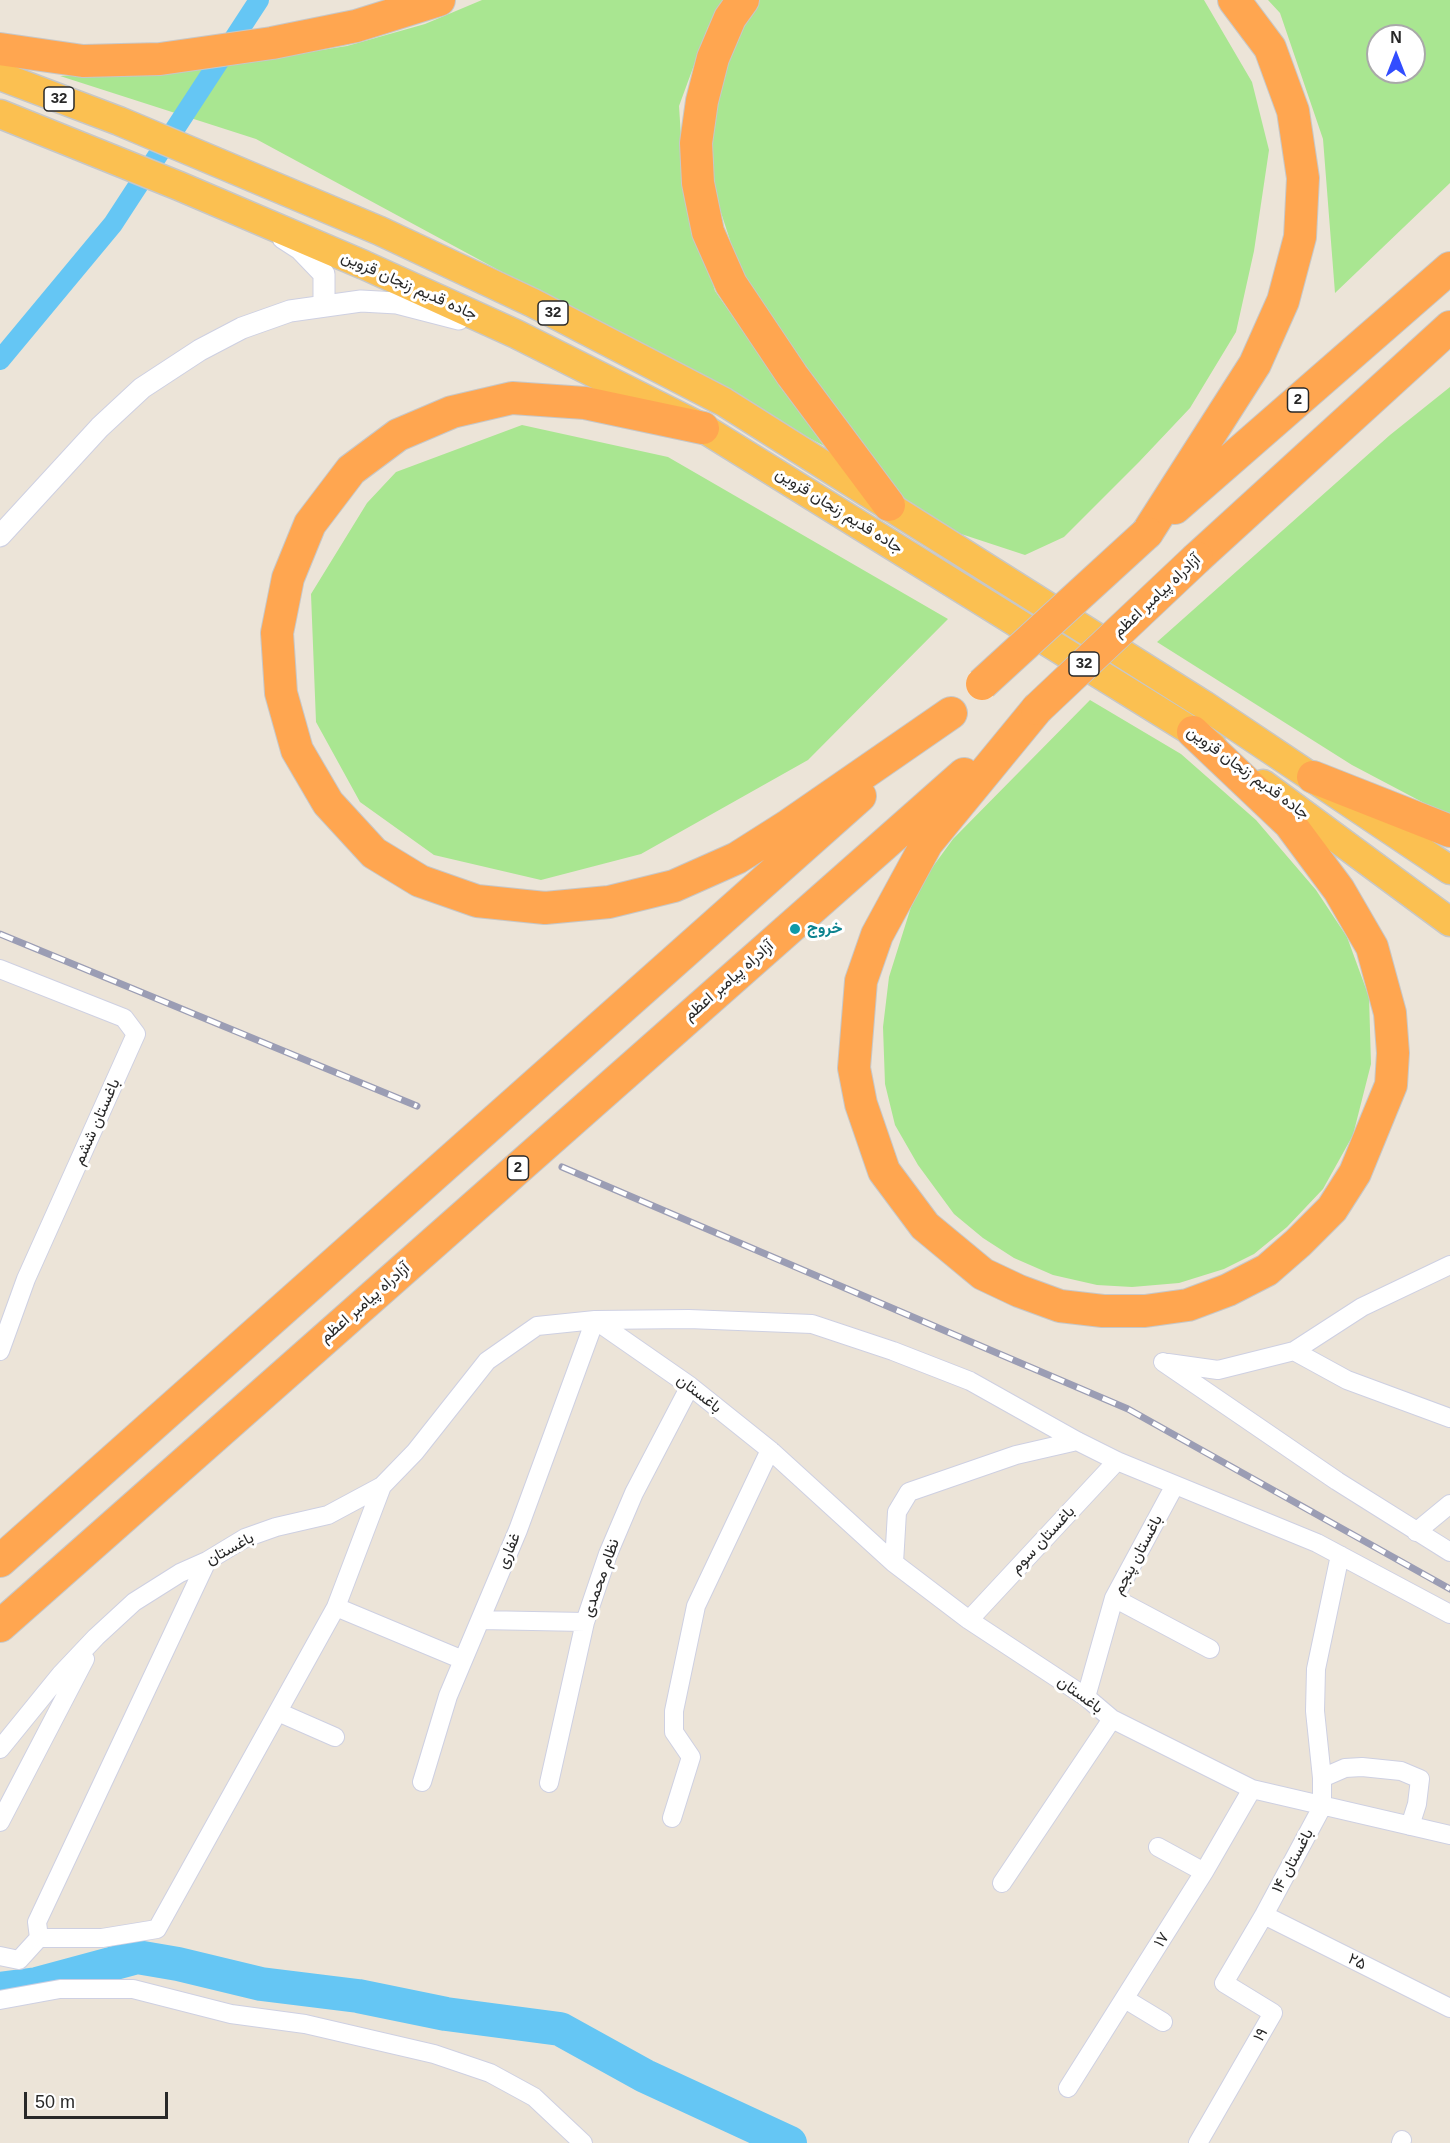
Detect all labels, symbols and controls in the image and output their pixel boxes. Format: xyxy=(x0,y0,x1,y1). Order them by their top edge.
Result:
north arrow xyxy=(1366,24,1426,84)
text: N xyxy=(1390,29,1402,46)
road number: 32 xyxy=(44,87,74,111)
street label: جاده قدیم زنجان قزوین xyxy=(338,247,480,325)
road number: 32 xyxy=(538,301,568,325)
road number: 2 xyxy=(1288,388,1308,412)
street label: جاده قدیم زنجان قزوین xyxy=(772,464,906,558)
street label: آزادراه پیامبر اعظم xyxy=(1109,551,1205,641)
road number: 32 xyxy=(1069,652,1099,676)
street label: جاده قدیم زنجان قزوین xyxy=(1183,722,1313,824)
place label: خروج xyxy=(807,919,842,939)
marker: خروج xyxy=(788,922,802,936)
street label: آزادراه پیامبر اعظم xyxy=(680,937,778,1025)
street label: باغستان ششم xyxy=(69,1076,125,1168)
road number: 2 xyxy=(508,1156,528,1180)
street label: آزادراه پیامبر اعظم xyxy=(316,1259,414,1347)
street label: باغستان xyxy=(673,1370,725,1418)
street label: باغستان سوم xyxy=(1007,1502,1079,1578)
street label: باغستان پنجم xyxy=(1109,1512,1167,1598)
street label: باغستان xyxy=(203,1528,257,1570)
street label: غفاری xyxy=(493,1530,525,1572)
street label: نظام محمدی xyxy=(578,1536,624,1620)
street label: باغستان xyxy=(1053,1672,1107,1718)
street label: باغستان ۱۴ xyxy=(1268,1826,1318,1896)
street label: ۱۷ xyxy=(1150,1929,1174,1951)
street label: ۲۵ xyxy=(1345,1949,1369,1975)
street label: ۱۹ xyxy=(1250,2025,1272,2045)
scale bar xyxy=(27,2080,171,2118)
text: 50 m xyxy=(35,2092,75,2112)

